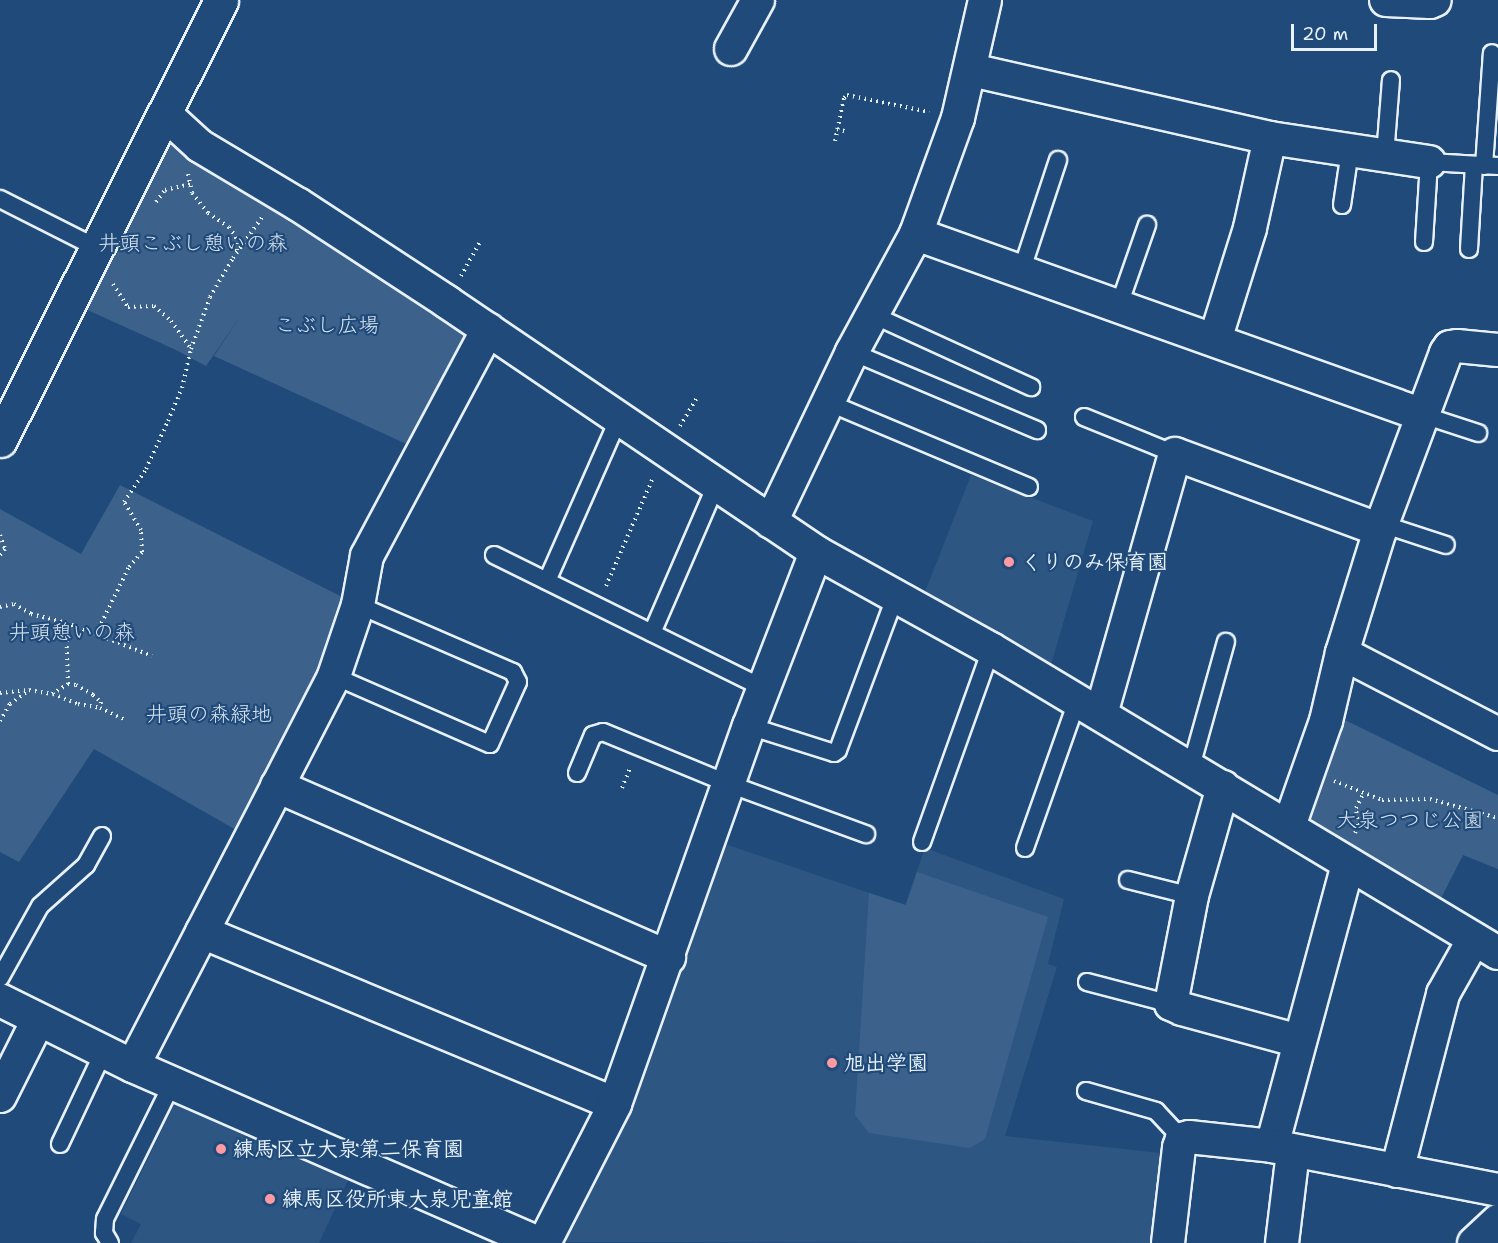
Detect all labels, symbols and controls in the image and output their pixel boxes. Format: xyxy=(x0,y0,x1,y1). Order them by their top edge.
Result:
scale bar xyxy=(1294,12,1380,50)
text: 20 m xyxy=(1302,22,1348,46)
park label: 井頭こぶし憩いの森 xyxy=(99,230,287,256)
park label: こぶし広場 xyxy=(275,312,379,338)
place label: くりのみ保育園 xyxy=(1021,549,1168,575)
marker: くりのみ保育園 xyxy=(1002,555,1016,569)
park label: 井頭憩いの森 xyxy=(9,619,135,645)
park label: 井頭の森緑地 xyxy=(146,701,272,727)
park label: 大泉つつじ公園 xyxy=(1337,807,1483,833)
place label: 旭出学園 xyxy=(844,1050,928,1076)
marker: 旭出学園 xyxy=(825,1056,839,1070)
place label: 練馬区立大泉第二保育園 xyxy=(233,1136,464,1162)
marker: 練馬区立大泉第二保育園 xyxy=(214,1142,228,1156)
place label: 練馬区役所東大泉児童館 xyxy=(282,1186,513,1212)
marker: 練馬区役所東大泉児童館 xyxy=(263,1192,277,1206)

